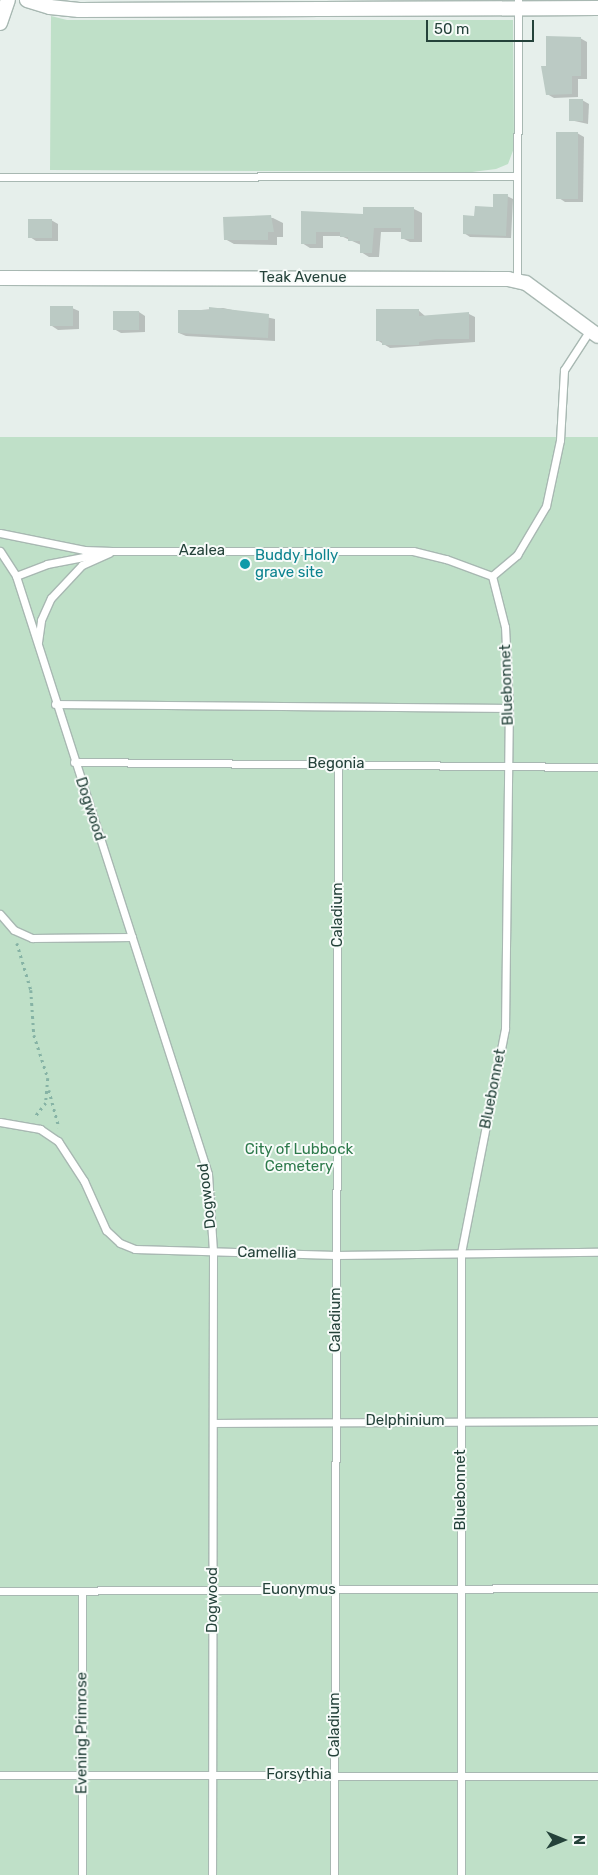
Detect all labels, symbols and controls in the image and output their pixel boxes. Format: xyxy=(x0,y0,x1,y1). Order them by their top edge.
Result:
scale bar xyxy=(428,10,536,42)
text: 50 m xyxy=(434,20,469,38)
street label: Teak Avenue xyxy=(259,269,347,287)
street label: Azalea xyxy=(179,542,225,560)
place label: Buddy Holly grave site xyxy=(255,546,339,581)
marker: Buddy Holly grave site xyxy=(239,558,251,570)
street label: Bluebonnet xyxy=(497,644,517,726)
street label: Begonia xyxy=(308,755,364,773)
street label: Dogwood xyxy=(71,775,109,843)
street label: Caladium xyxy=(329,882,347,948)
street label: Bluebonnet xyxy=(476,1048,510,1130)
park label: City of Lubbock Cemetery xyxy=(244,1140,354,1175)
street label: Dogwood xyxy=(194,1162,220,1230)
street label: Camellia xyxy=(237,1243,297,1263)
street label: Caladium xyxy=(327,1287,345,1353)
street label: Delphinium xyxy=(365,1412,445,1430)
street label: Bluebonnet xyxy=(452,1449,470,1531)
street label: Dogwood xyxy=(204,1567,222,1633)
street label: Euonymus xyxy=(262,1581,336,1599)
street label: Evening Primrose xyxy=(73,1672,91,1794)
street label: Caladium xyxy=(326,1692,344,1758)
street label: Forsythia xyxy=(266,1766,332,1784)
north arrow xyxy=(538,1815,588,1865)
text: N xyxy=(570,1835,587,1845)

